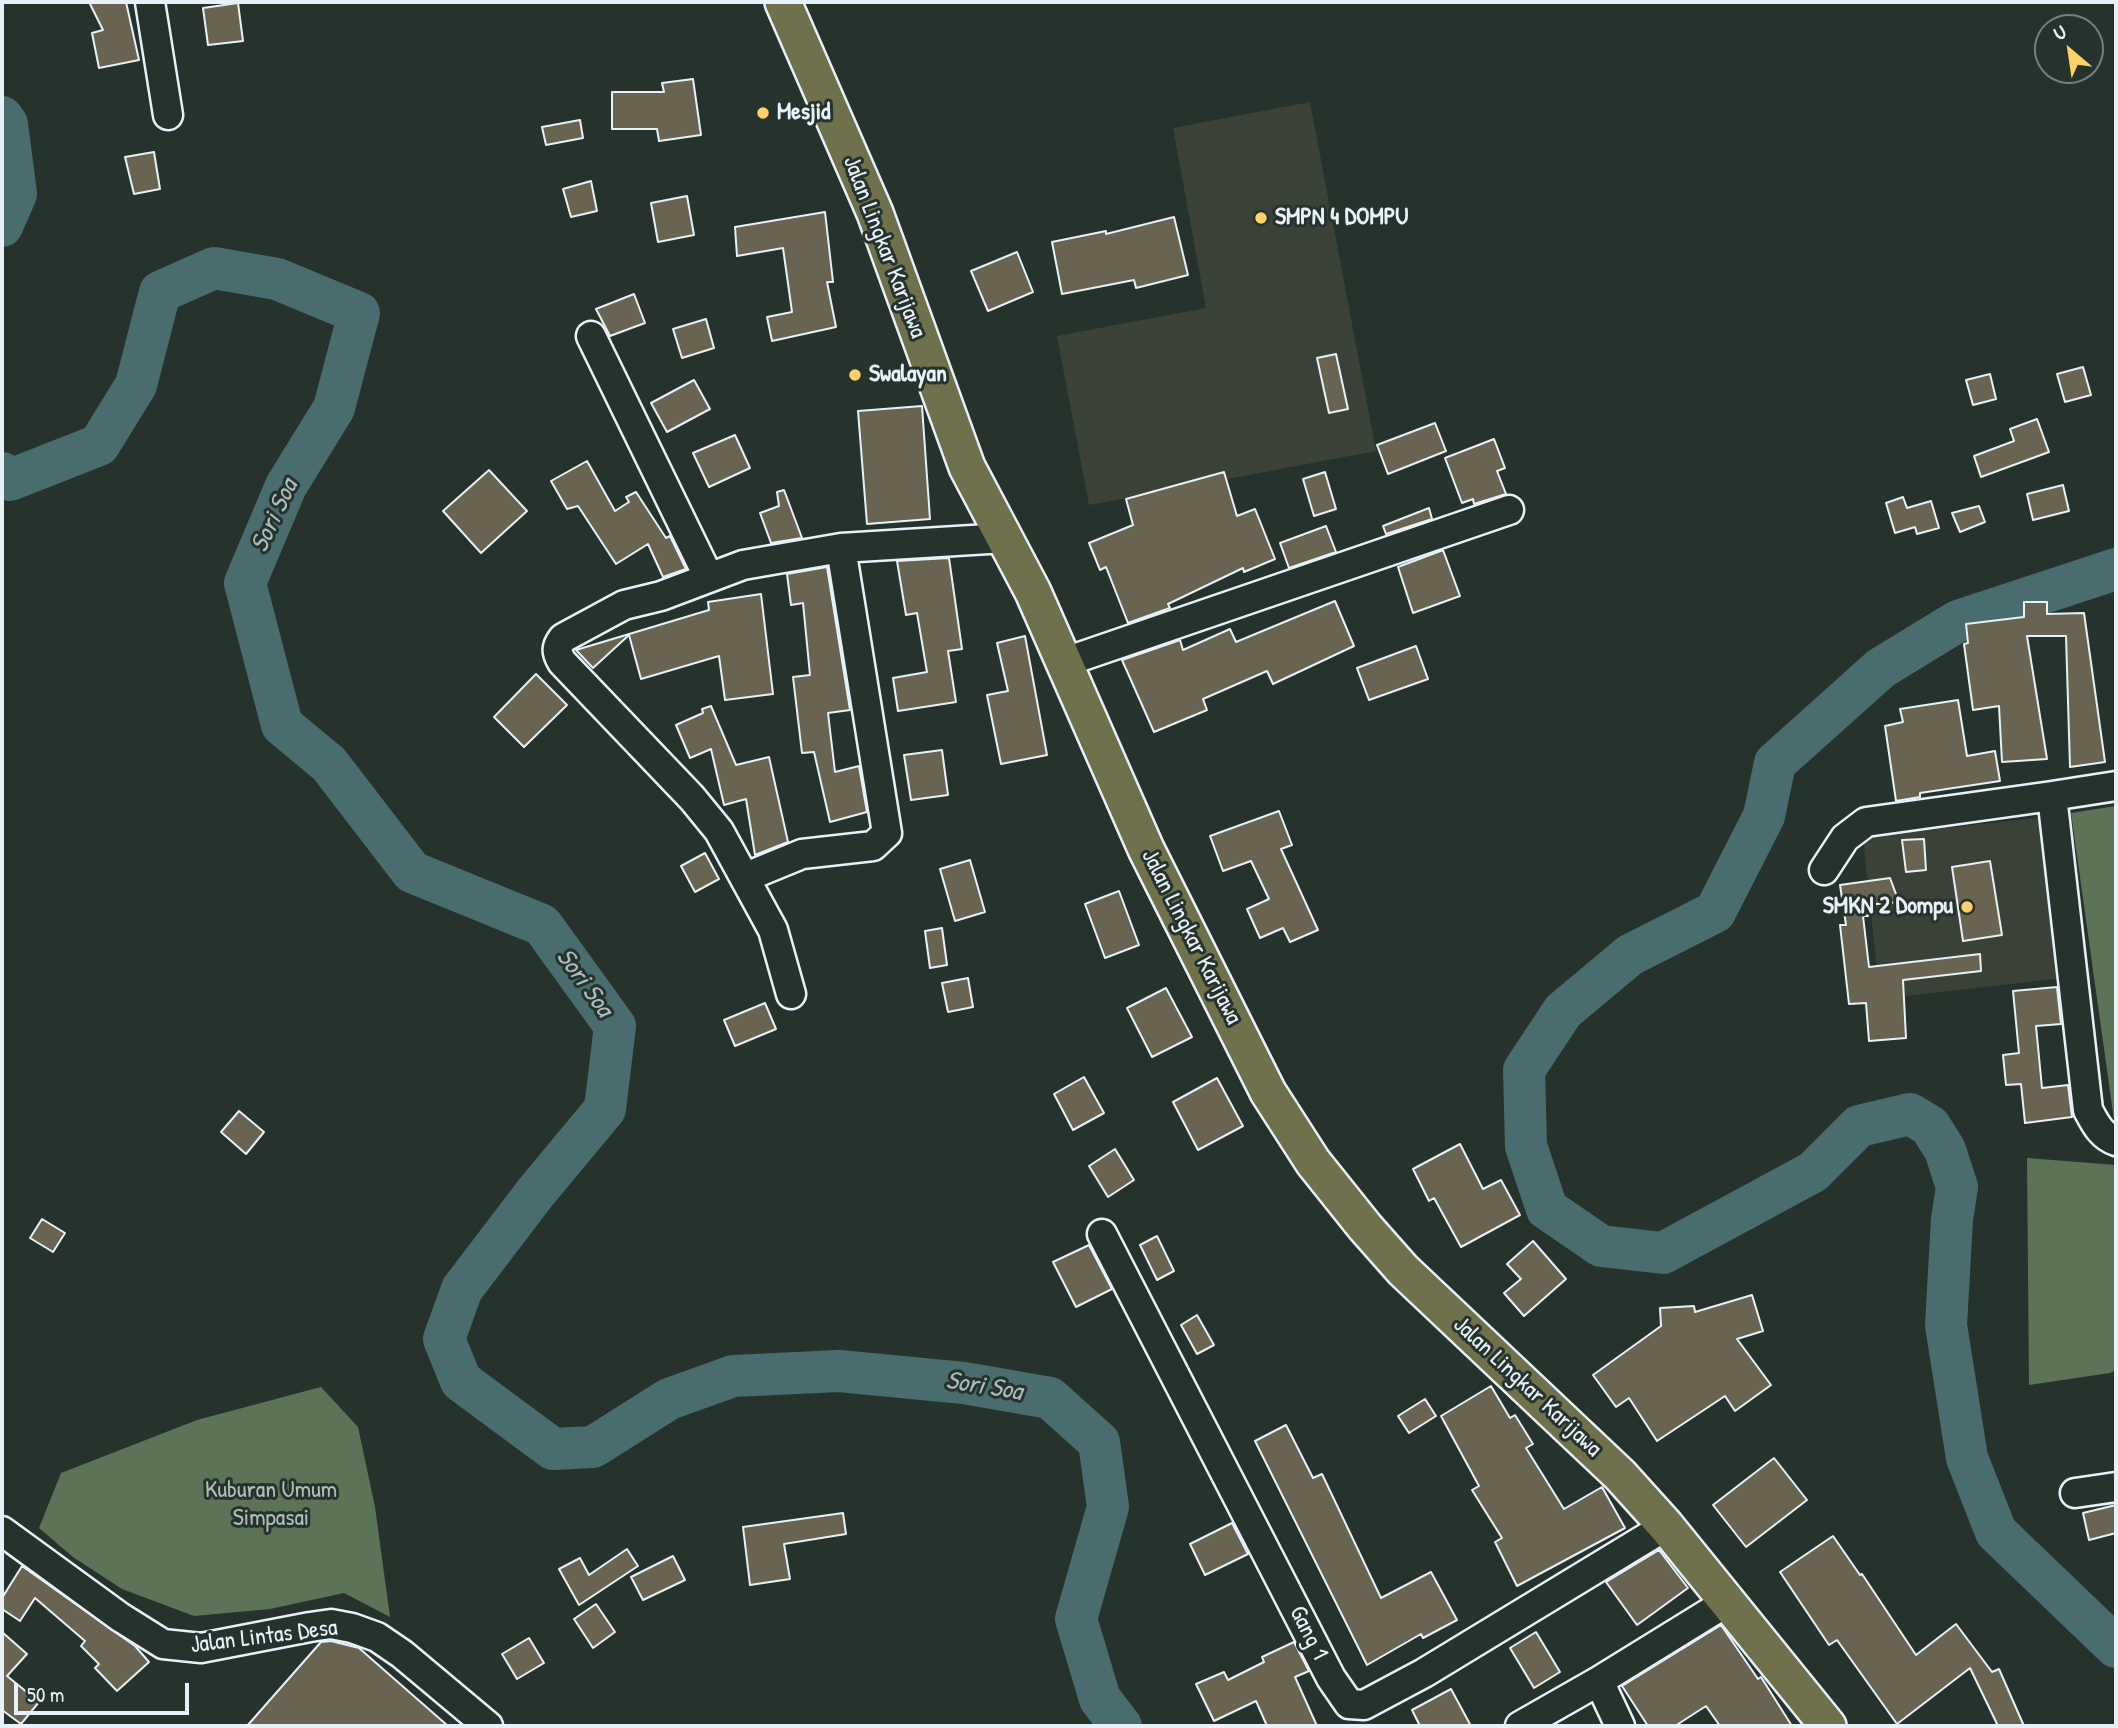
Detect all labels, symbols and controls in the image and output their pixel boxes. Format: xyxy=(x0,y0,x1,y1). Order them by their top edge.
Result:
north arrow xyxy=(2034,14,2104,84)
text: U xyxy=(2049,18,2071,46)
place label: Mesjid xyxy=(777,99,830,127)
marker: Mesjid xyxy=(755,105,771,121)
street label: Jalan Lingkar Karijawa xyxy=(836,152,932,342)
place label: SMPN 4 DOMPU xyxy=(1275,204,1408,232)
marker: SMPN 4 DOMPU xyxy=(1253,210,1269,226)
place label: Swalayan xyxy=(869,361,947,389)
marker: Swalayan xyxy=(847,367,863,383)
water label: Sori Soa xyxy=(245,475,305,557)
street label: Jalan Lingkar Karijawa xyxy=(1134,845,1248,1029)
place label: SMKN 2 Dompu xyxy=(1823,893,1953,921)
marker: SMKN 2 Dompu xyxy=(1959,899,1975,915)
water label: Sori Soa xyxy=(549,943,619,1023)
street label: Jalan Lingkar Karijawa xyxy=(1447,1311,1607,1463)
water label: Sori Soa xyxy=(944,1366,1024,1408)
park label: Kuburan Umum Simpasai xyxy=(205,1477,337,1533)
street label: Gang 1 xyxy=(1282,1601,1334,1665)
street label: Jalan Lintas Desa xyxy=(189,1614,339,1660)
scale bar xyxy=(18,1668,192,1712)
text: 50 m xyxy=(27,1680,64,1709)

